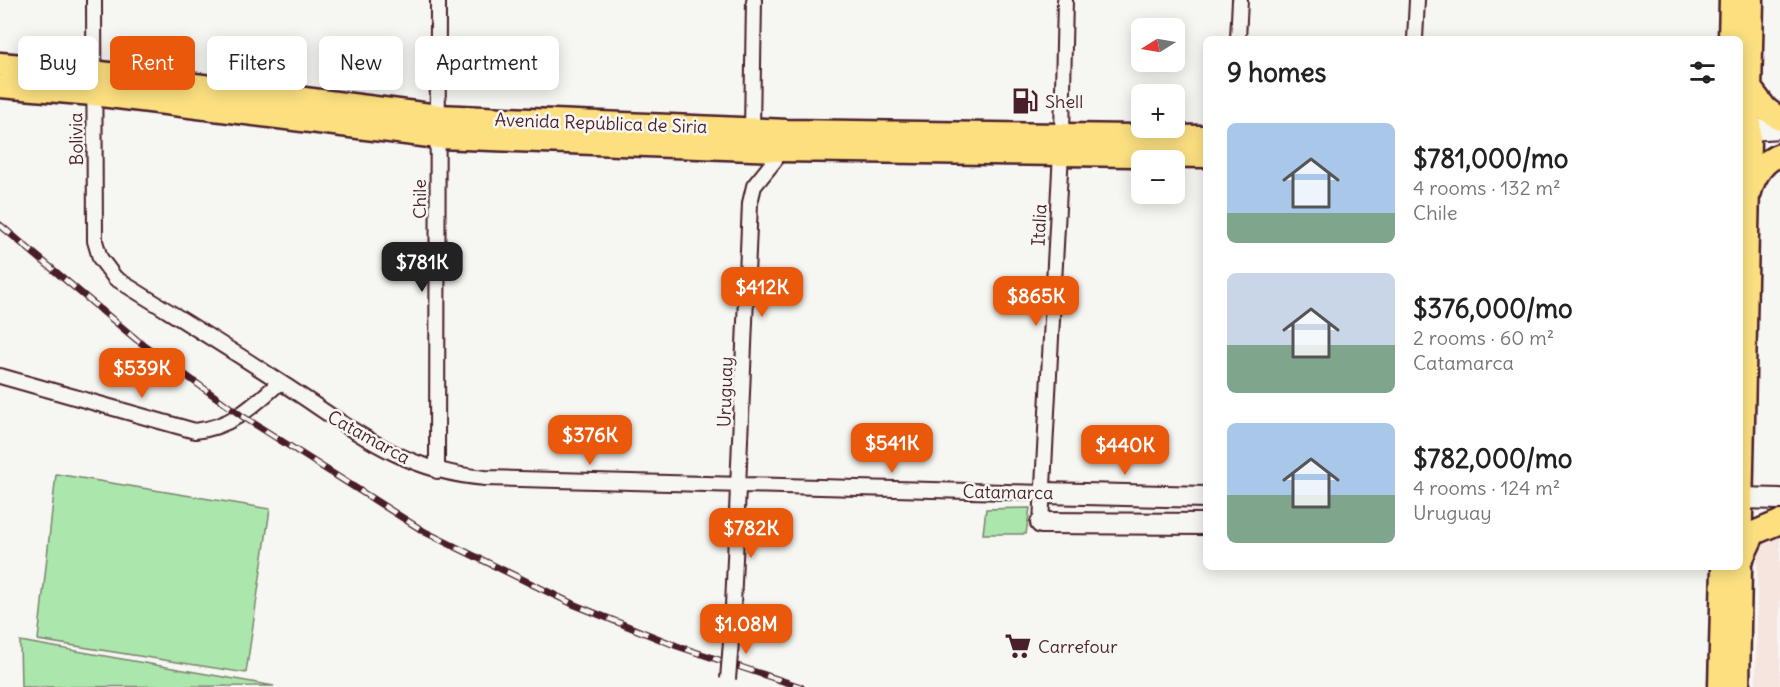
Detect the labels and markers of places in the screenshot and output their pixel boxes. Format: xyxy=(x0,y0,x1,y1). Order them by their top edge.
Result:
fuel station icon: Shell xyxy=(1010,86,1040,116)
place label: Shell xyxy=(1045,90,1083,113)
pin: $781K xyxy=(380,242,464,293)
pin: $412K xyxy=(720,267,804,318)
pin: $865K xyxy=(994,276,1078,327)
pin: $539K xyxy=(100,348,184,399)
pin: $376K xyxy=(548,415,632,466)
pin: $541K xyxy=(850,423,934,474)
pin: $440K xyxy=(1083,425,1167,476)
pin: $782K xyxy=(709,508,793,559)
pin: $1.08M xyxy=(697,604,795,655)
supermarket icon: Carrefour xyxy=(1003,631,1033,661)
place label: Carrefour xyxy=(1038,635,1118,658)

